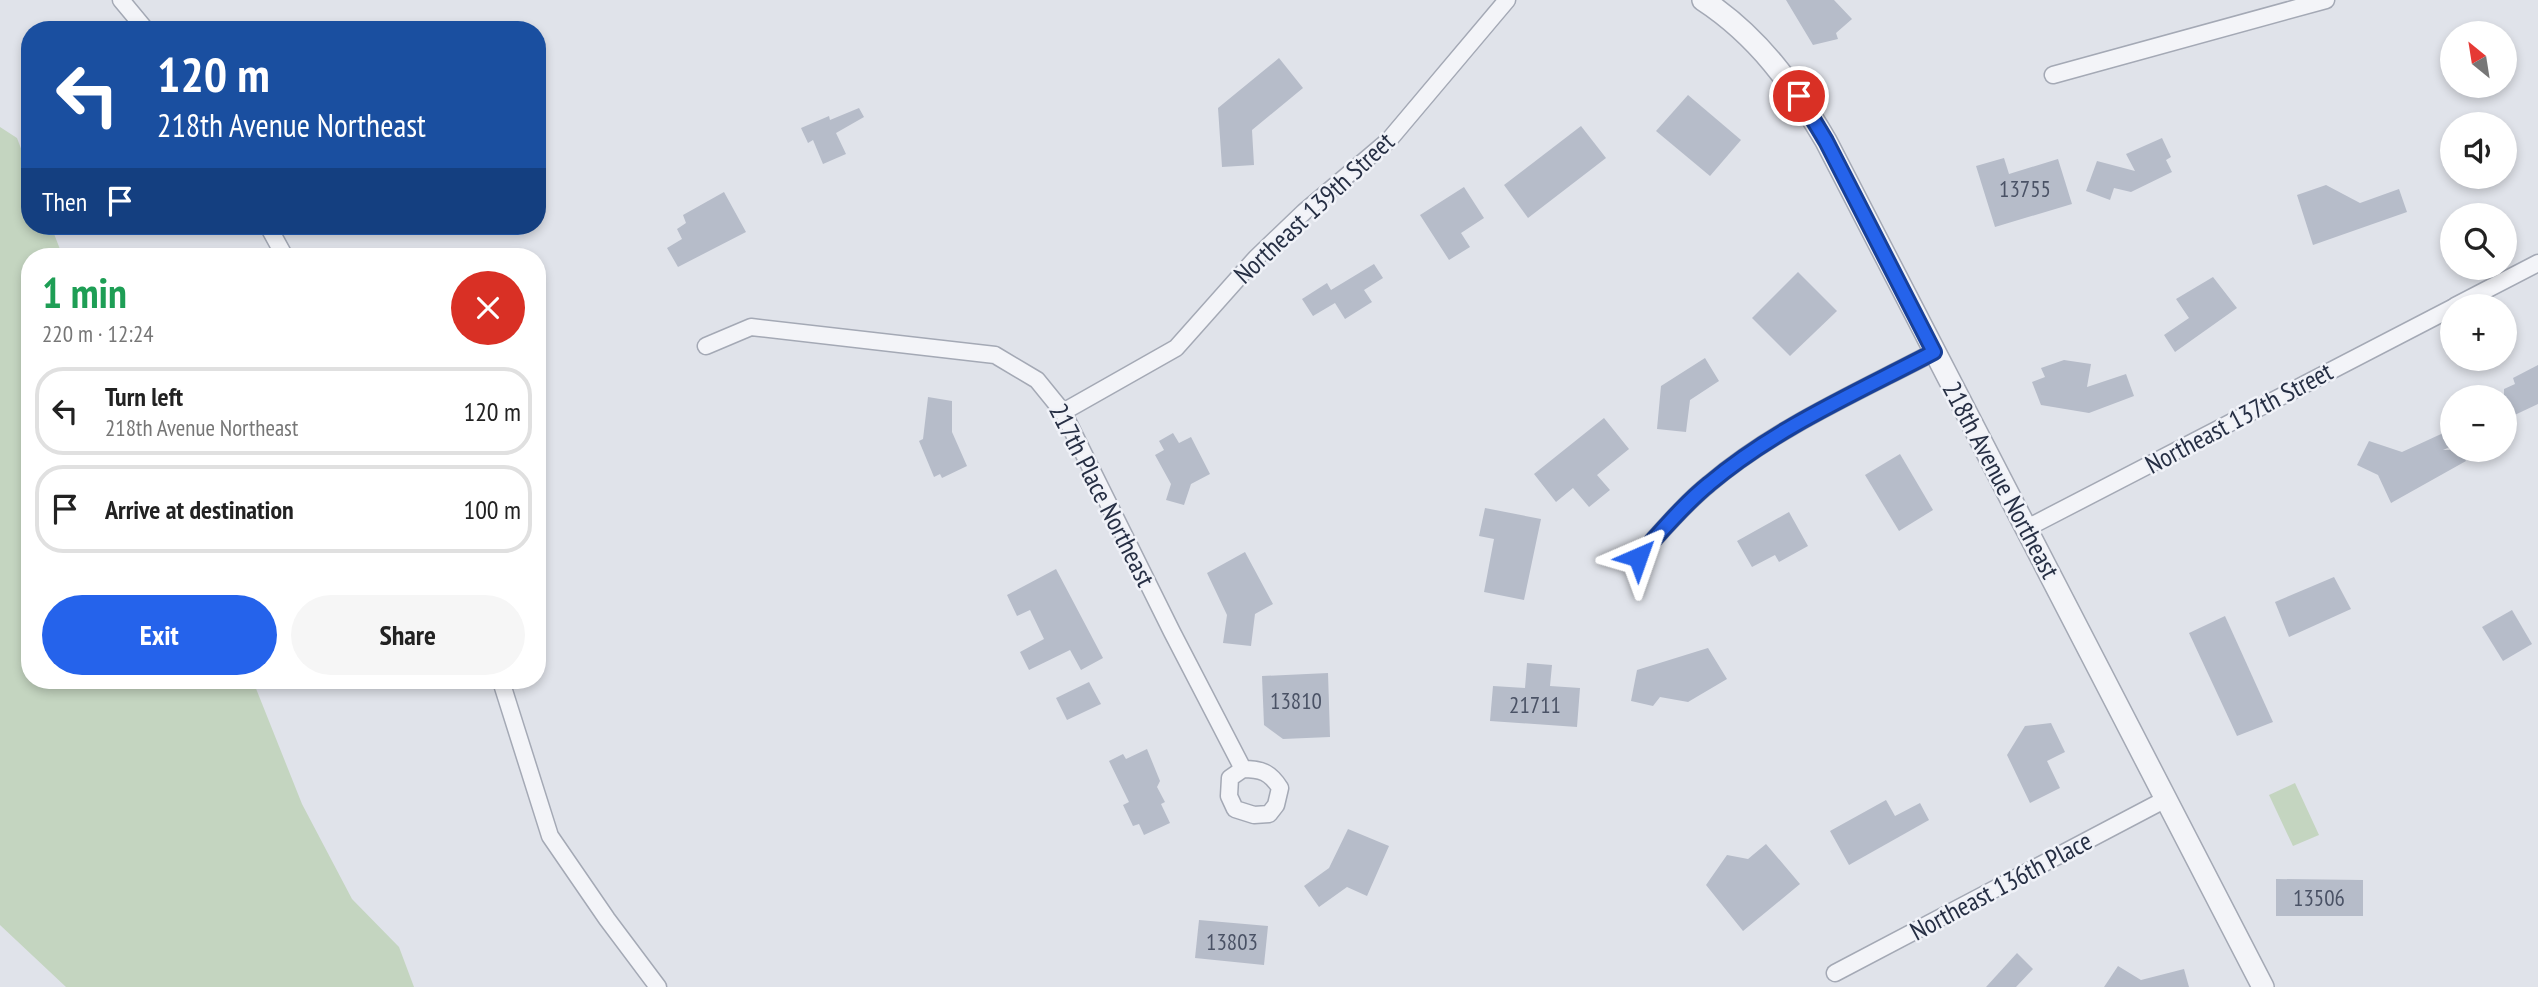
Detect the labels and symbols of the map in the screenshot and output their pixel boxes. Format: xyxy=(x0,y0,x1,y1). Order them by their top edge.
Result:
north arrow xyxy=(2440,21,2516,98)
pin xyxy=(1769,66,1829,126)
street label: Northeast 139th Street xyxy=(1227,125,1401,290)
house number: 13755 xyxy=(1999,174,2051,203)
street label: Northeast 137th Street xyxy=(2140,354,2338,481)
street label: 218th Avenue Northeast xyxy=(1936,376,2067,584)
street label: 217th Place Northeast xyxy=(1042,398,1163,592)
position arrow xyxy=(1601,520,1675,594)
house number: 13810 xyxy=(1270,686,1322,715)
house number: 21711 xyxy=(1509,690,1561,719)
street label: Northeast 136th Place xyxy=(1904,824,2097,947)
house number: 13506 xyxy=(2293,883,2345,912)
house number: 13803 xyxy=(1206,927,1258,956)

